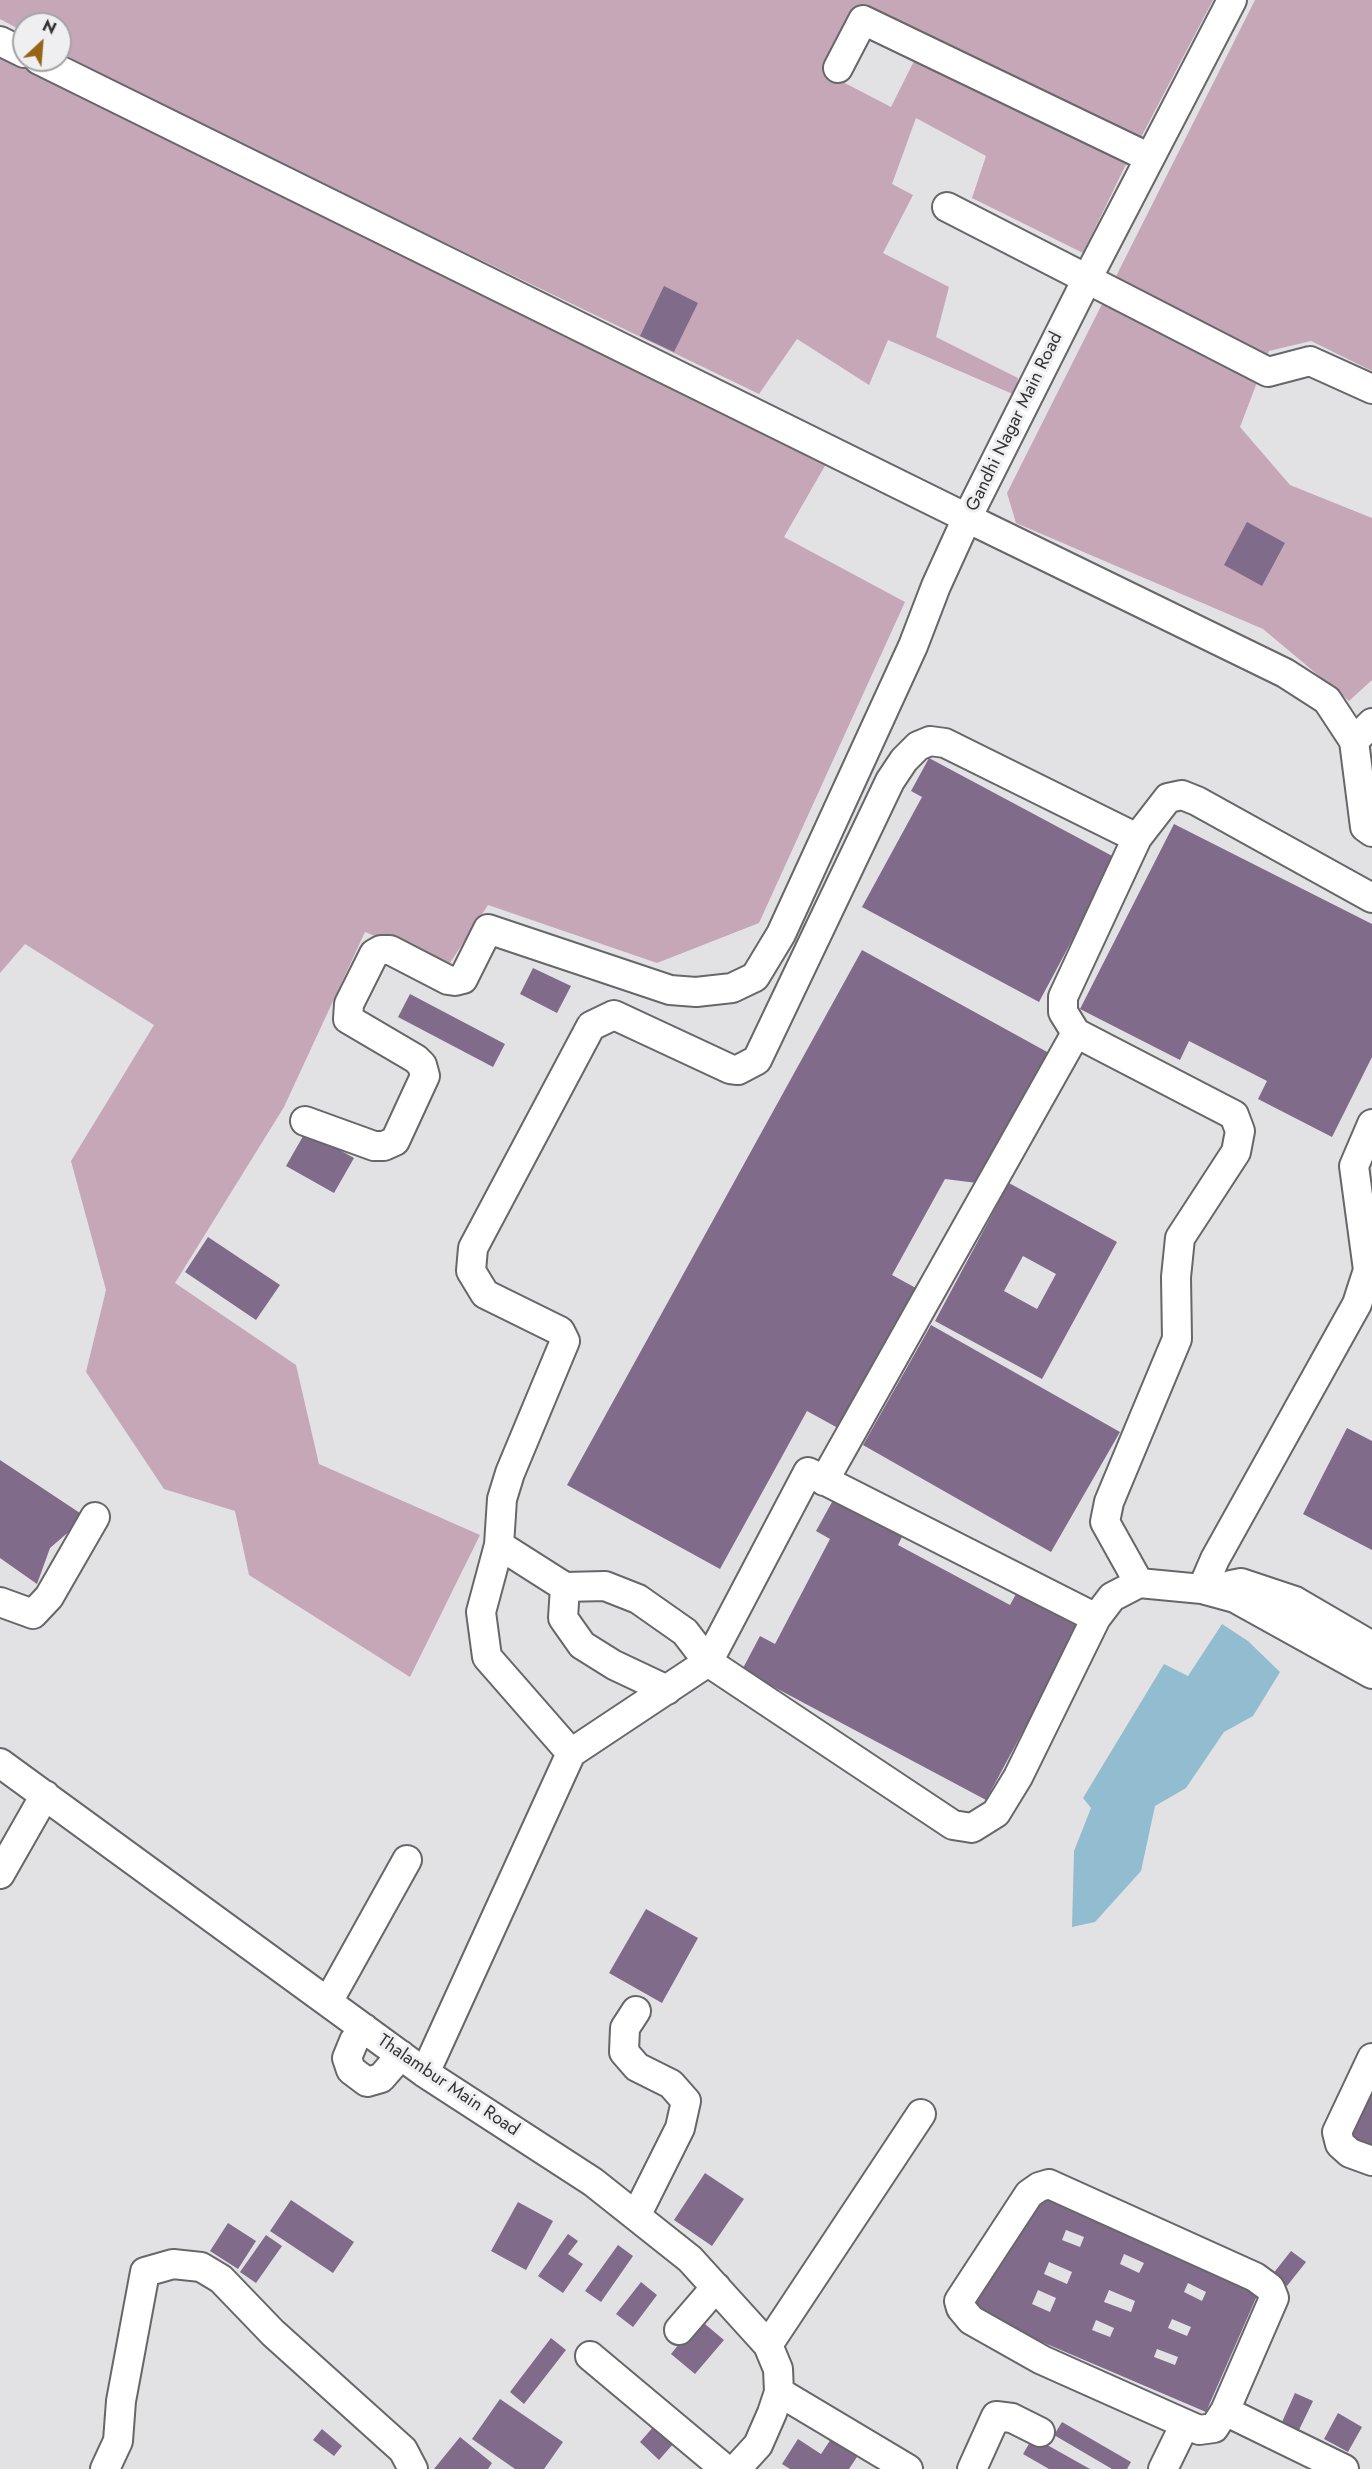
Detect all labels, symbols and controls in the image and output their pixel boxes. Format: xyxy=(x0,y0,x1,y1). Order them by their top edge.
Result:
north arrow xyxy=(12,12,72,72)
text: N xyxy=(38,14,60,40)
street label: Gandhi Nagar Main Road xyxy=(962,329,1068,515)
street label: Thalambur Main Road xyxy=(373,2031,523,2141)

